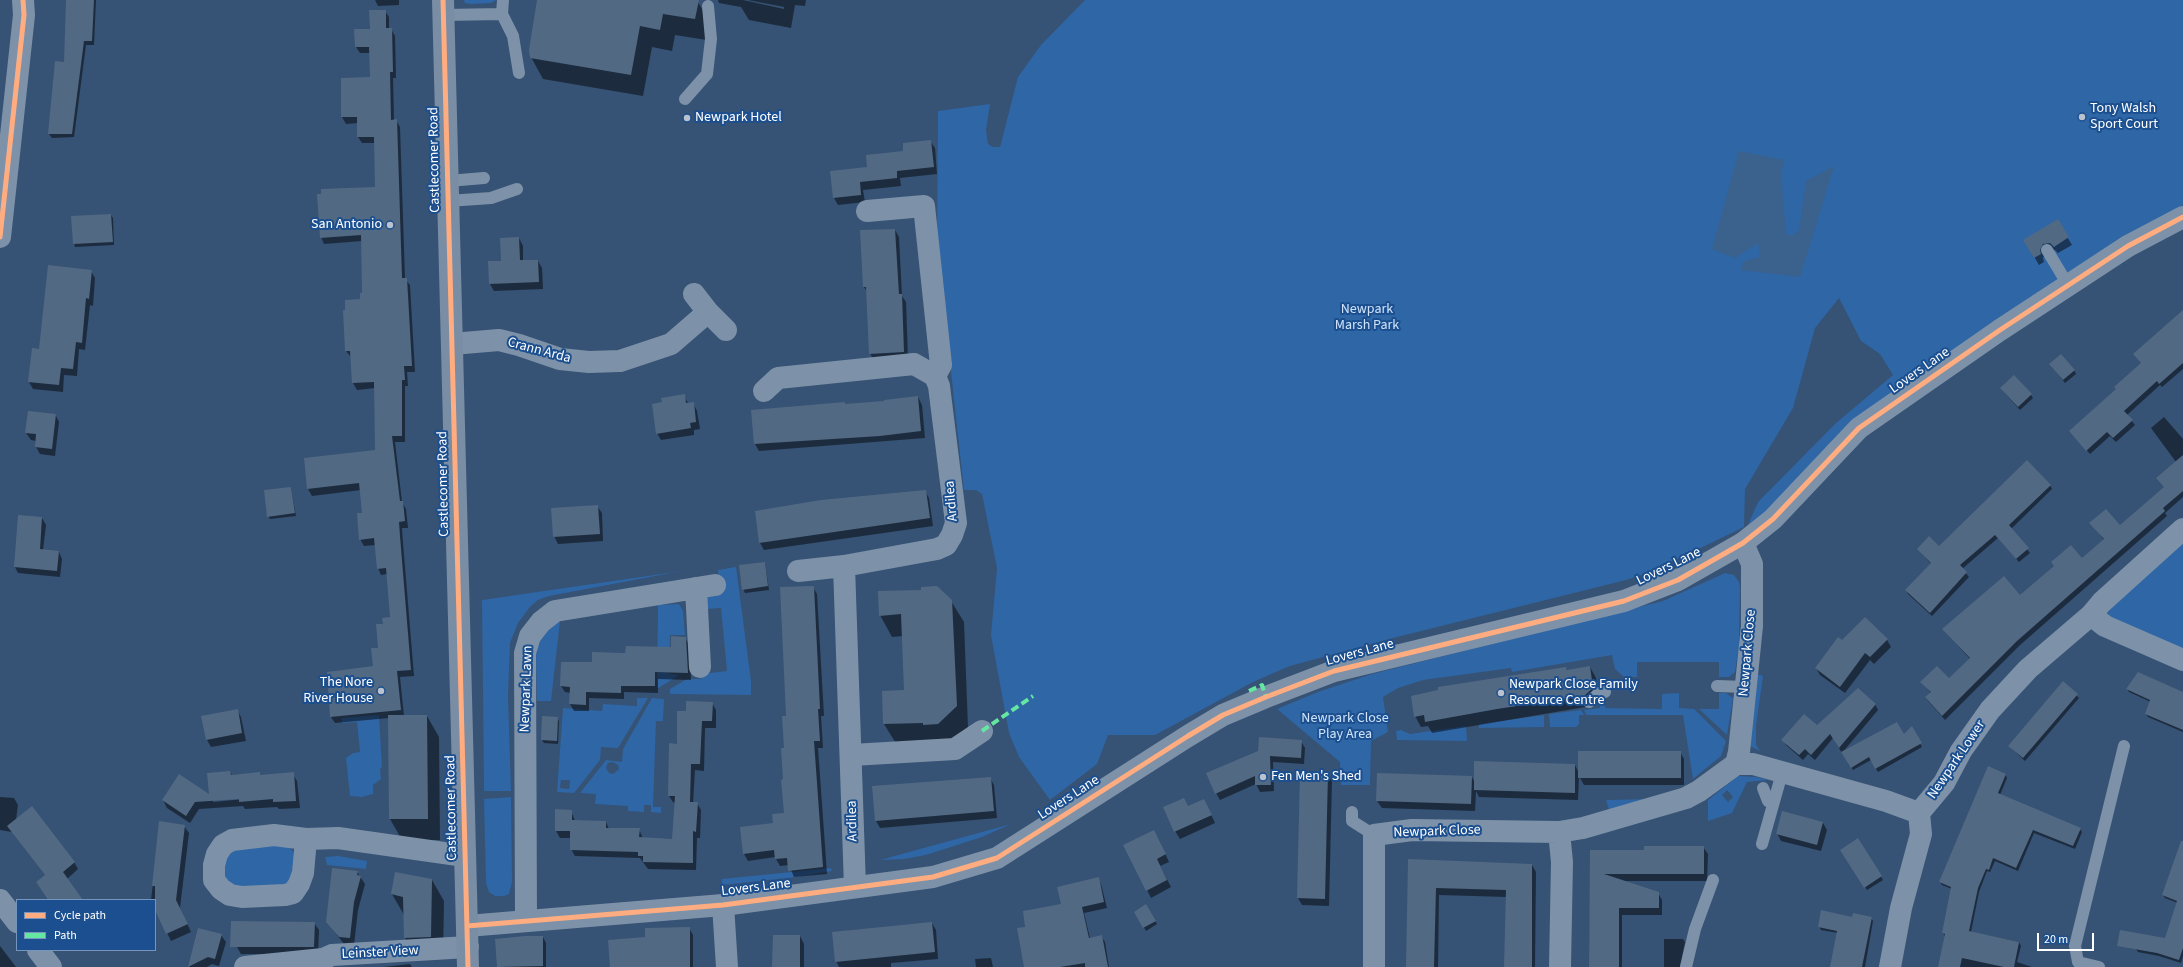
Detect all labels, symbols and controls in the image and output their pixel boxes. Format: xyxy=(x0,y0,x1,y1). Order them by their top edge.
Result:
place label: Tony Walsh Sport Court xyxy=(2090,101,2158,134)
street label: Castlecomer Road xyxy=(426,107,444,213)
place label: Newpark Hotel xyxy=(695,110,782,126)
marker: Tony Walsh Sport Court xyxy=(2077,112,2087,122)
marker: Newpark Hotel xyxy=(682,113,692,123)
place label: San Antonio xyxy=(311,217,382,233)
marker: San Antonio xyxy=(385,220,395,230)
park label: Newpark Marsh Park xyxy=(1335,302,1399,334)
street label: Crann Arda xyxy=(506,334,572,368)
street label: Lovers Lane xyxy=(1887,344,1953,398)
street label: Castlecomer Road xyxy=(435,431,453,537)
street label: Ardilea xyxy=(942,480,962,522)
street label: Lovers Lane xyxy=(1634,544,1704,590)
street label: Newpark Close xyxy=(1736,609,1760,697)
street label: Lovers Lane xyxy=(1324,636,1396,670)
street label: Newpark Lawn xyxy=(517,645,537,733)
place label: The Nore River House xyxy=(303,675,373,708)
place label: Newpark Close Family Resource Centre xyxy=(1509,677,1638,710)
marker: The Nore River House xyxy=(376,686,386,696)
marker: Newpark Close Family Resource Centre xyxy=(1496,688,1506,698)
park label: Newpark Close Play Area xyxy=(1301,711,1389,744)
street label: Newpark Lower xyxy=(1924,717,1990,803)
street label: Castlecomer Road xyxy=(443,755,461,861)
place label: Fen Men's Shed xyxy=(1271,769,1362,785)
street label: Lovers Lane xyxy=(1035,772,1103,824)
marker: Fen Men's Shed xyxy=(1258,772,1268,782)
street label: Ardilea xyxy=(844,800,862,842)
street label: Newpark Close xyxy=(1393,822,1481,842)
street label: Lovers Lane xyxy=(720,875,792,901)
legend xyxy=(16,899,156,951)
text: Cycle path xyxy=(54,907,106,924)
scale bar xyxy=(2039,925,2096,951)
text: Path xyxy=(54,927,77,944)
text: 20 m xyxy=(2044,931,2068,948)
street label: Leinster View xyxy=(341,943,419,963)

